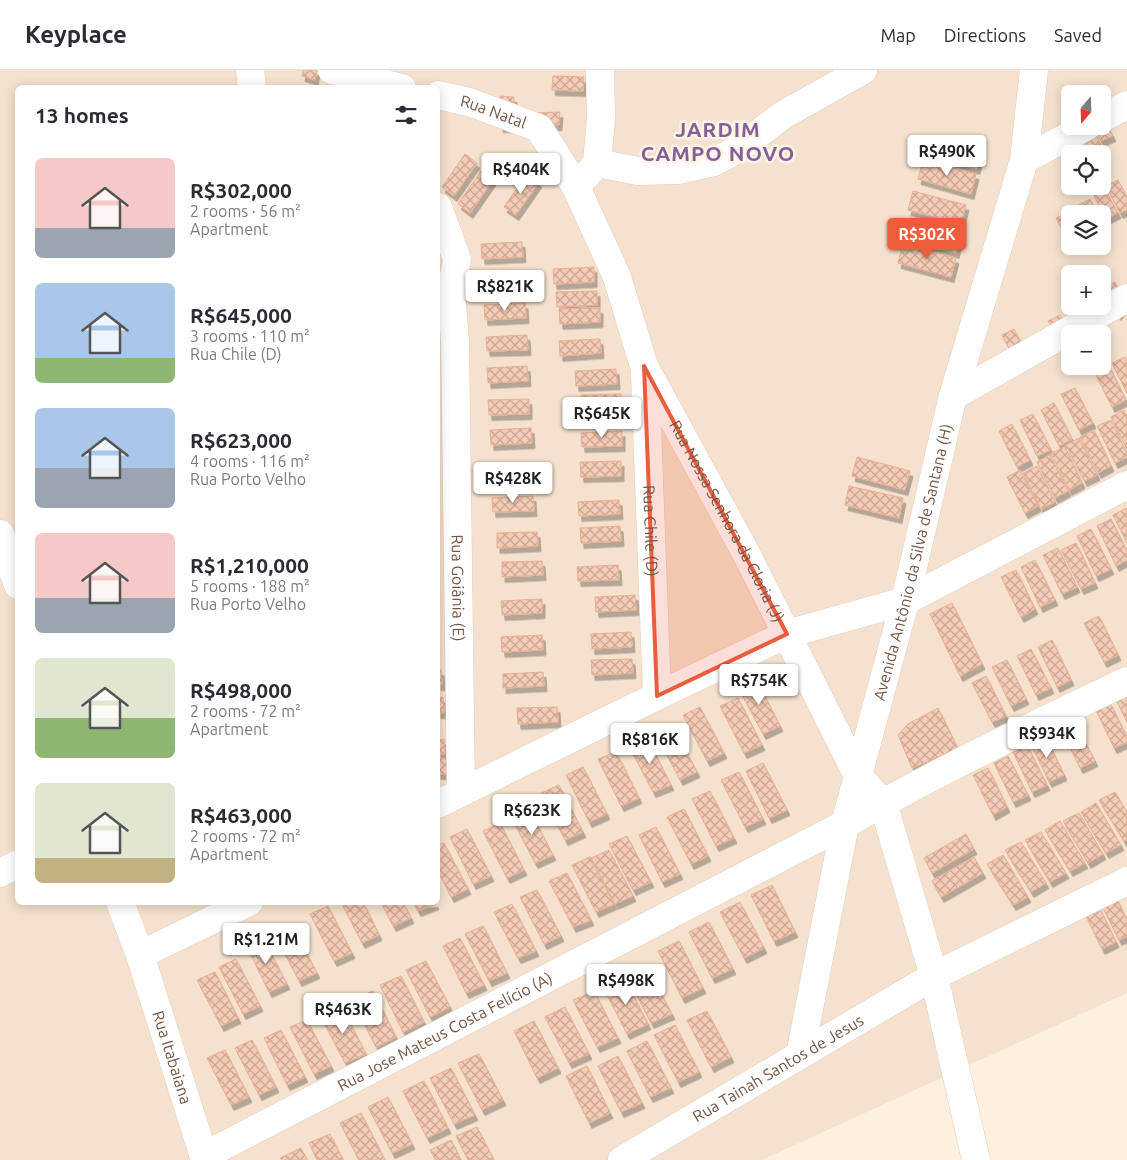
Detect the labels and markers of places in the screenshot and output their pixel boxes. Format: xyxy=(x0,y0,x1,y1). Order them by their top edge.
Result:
pin: R$490K xyxy=(906,134,988,177)
pin: R$404K xyxy=(480,152,562,195)
pin: R$302K xyxy=(886,218,968,260)
pin: R$821K xyxy=(464,270,546,312)
pin: R$645K xyxy=(561,396,643,439)
pin: R$428K xyxy=(472,462,554,504)
pin: R$754K xyxy=(718,664,800,706)
pin: R$934K xyxy=(1006,716,1088,759)
pin: R$816K xyxy=(609,722,691,765)
pin: R$623K xyxy=(491,794,573,836)
pin: R$1.21M xyxy=(220,922,312,965)
pin: R$498K xyxy=(585,964,667,1006)
pin: R$463K xyxy=(302,992,384,1035)

